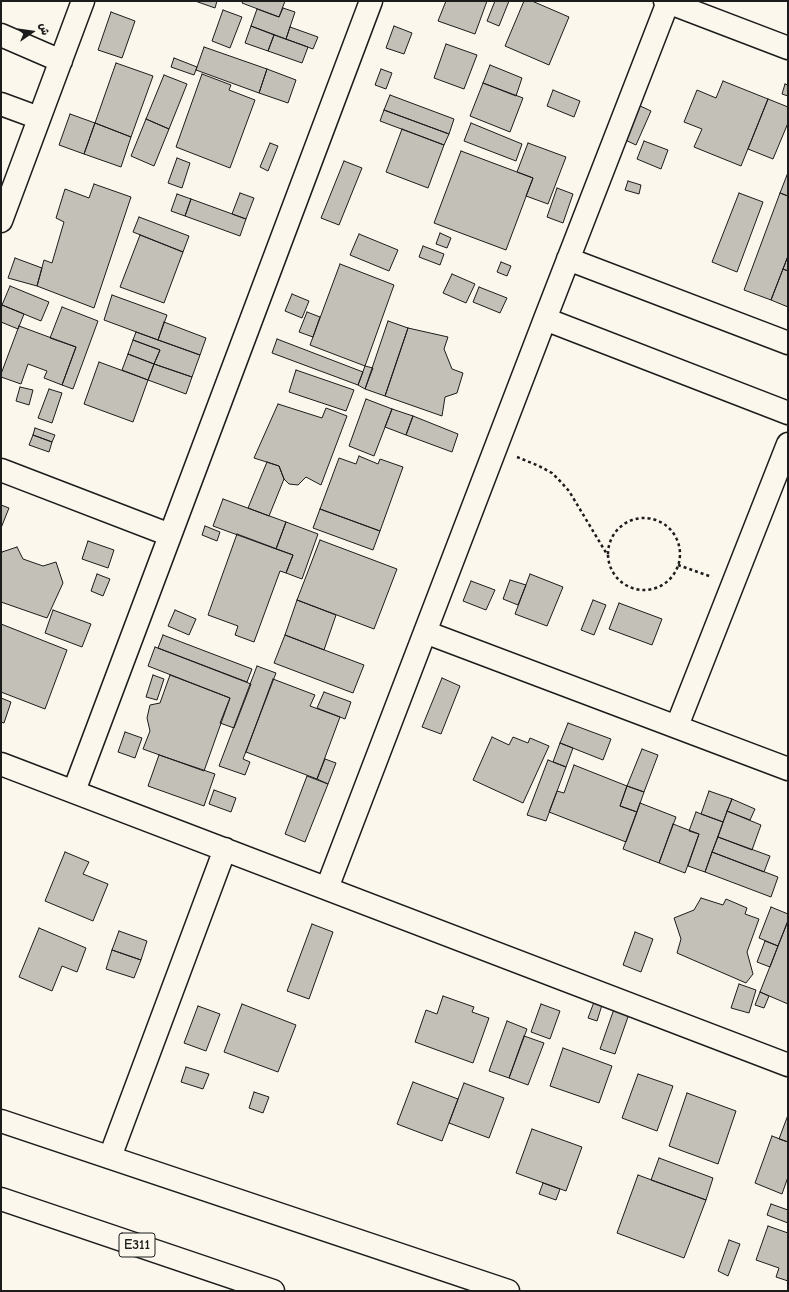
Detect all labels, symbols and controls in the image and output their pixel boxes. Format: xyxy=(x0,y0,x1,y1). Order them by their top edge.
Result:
north arrow xyxy=(12,12,52,52)
text: ش xyxy=(36,22,52,37)
road number: E311 xyxy=(119,1233,155,1257)

